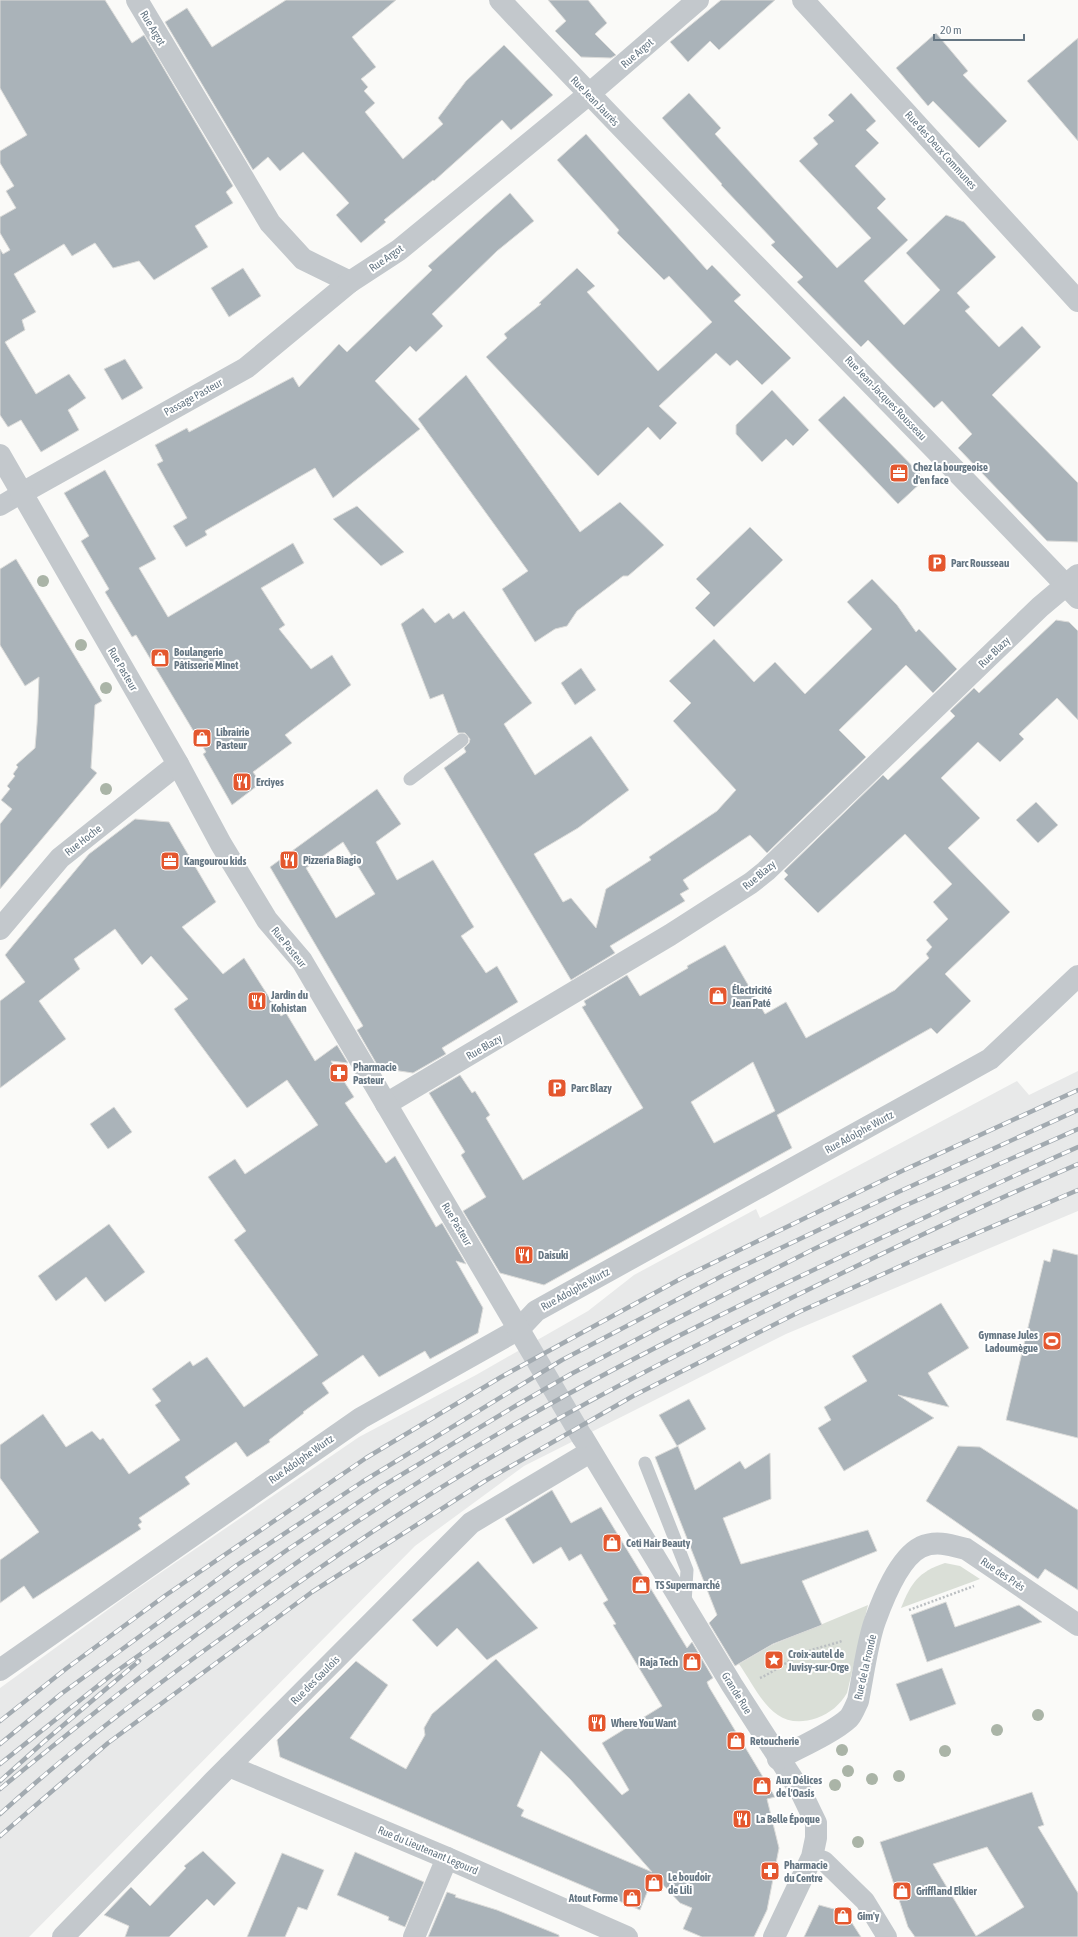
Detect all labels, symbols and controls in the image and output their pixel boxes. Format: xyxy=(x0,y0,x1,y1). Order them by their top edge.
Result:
street label: Rue Argot xyxy=(138,8,168,48)
scale bar xyxy=(934,16,1024,42)
text: 20 m xyxy=(940,23,962,37)
street label: Rue Argot xyxy=(619,36,655,70)
street label: Rue Jean Jaurès xyxy=(569,74,622,128)
street label: Rue des Deux Communes xyxy=(903,109,979,192)
street label: Rue Argot xyxy=(367,242,405,274)
street label: Rue Jean-Jacques Rousseau xyxy=(843,354,929,442)
street label: Passage Pasteur xyxy=(162,376,225,418)
place label: Chez la bourgeoise d'en face xyxy=(913,461,988,486)
office icon: Chez la bourgeoise d'en face xyxy=(888,462,910,484)
parking icon: Parc Rousseau xyxy=(926,552,948,574)
place label: Parc Rousseau xyxy=(951,557,1009,569)
street label: Rue Blazy xyxy=(976,634,1013,670)
street label: Rue Pasteur xyxy=(106,645,141,693)
place label: Boulangerie Pâtisserie Minet xyxy=(174,646,239,671)
shop icon: Boulangerie Pâtisserie Minet xyxy=(149,647,171,669)
place label: Librairie Pasteur xyxy=(216,726,249,751)
shop icon: Librairie Pasteur xyxy=(191,727,213,749)
restaurant icon: Erciyes xyxy=(231,771,253,793)
place label: Erciyes xyxy=(256,776,284,788)
street label: Rue Hoche xyxy=(62,822,104,858)
restaurant icon: Pizzeria Biagio xyxy=(278,849,300,871)
office icon: Kangourou kids xyxy=(159,850,181,872)
place label: Pizzeria Biagio xyxy=(303,854,361,866)
place label: Kangourou kids xyxy=(184,855,246,867)
street label: Rue Blazy xyxy=(740,858,778,892)
street label: Rue Pasteur xyxy=(269,925,309,970)
place label: Électricité Jean Paté xyxy=(731,984,772,1009)
shop icon: Électricité Jean Paté xyxy=(707,985,729,1007)
place label: Jardin du Kohistan xyxy=(270,989,308,1014)
restaurant icon: Jardin du Kohistan xyxy=(246,990,268,1012)
street label: Rue Blazy xyxy=(464,1032,504,1062)
place label: Pharmacie Pasteur xyxy=(353,1061,397,1086)
pharmacy icon: Pharmacie Pasteur xyxy=(328,1062,350,1084)
parking icon: Parc Blazy xyxy=(546,1077,568,1099)
place label: Parc Blazy xyxy=(571,1082,612,1094)
street label: Rue Adolphe Wurtz xyxy=(823,1108,895,1156)
street label: Rue Pasteur xyxy=(439,1200,475,1248)
restaurant icon: Daisuki xyxy=(513,1244,535,1266)
place label: Daisuki xyxy=(538,1249,569,1261)
street label: Rue Adolphe Wurtz xyxy=(539,1265,611,1313)
place label: Gymnase Jules Ladoumègue xyxy=(978,1329,1038,1354)
sports icon: Gymnase Jules Ladoumègue xyxy=(1041,1330,1063,1352)
street label: Rue Adolphe Wurtz xyxy=(266,1432,336,1486)
shop icon: Ceti Hair Beauty xyxy=(601,1532,623,1554)
place label: Ceti Hair Beauty xyxy=(626,1537,691,1549)
street label: Rue des Prés xyxy=(979,1555,1027,1593)
shop icon: TS Supermarché xyxy=(630,1574,652,1596)
place label: TS Supermarché xyxy=(655,1579,720,1591)
street label: Rue de la Fronde xyxy=(852,1633,878,1701)
place label: Croix-autel de Juvisy-sur-Orge xyxy=(787,1648,849,1673)
place icon: Croix-autel de Juvisy-sur-Orge xyxy=(763,1649,785,1671)
shop icon: Raja Tech xyxy=(681,1651,703,1673)
street label: Rue des Gaulois xyxy=(288,1653,342,1707)
place label: Raja Tech xyxy=(640,1656,678,1668)
street label: Grande Rue xyxy=(720,1670,754,1716)
restaurant icon: Where You Want xyxy=(586,1712,608,1734)
place label: Where You Want xyxy=(610,1717,677,1729)
shop icon: Retoucherie xyxy=(725,1730,747,1752)
place label: Retoucherie xyxy=(750,1735,799,1747)
place label: Aux Délices de l'Oasis xyxy=(775,1774,822,1799)
shop icon: Aux Délices de l'Oasis xyxy=(751,1775,773,1797)
restaurant icon: La Belle Époque xyxy=(731,1808,753,1830)
place label: La Belle Époque xyxy=(756,1813,820,1825)
street label: Rue du Lieutenant Legourd xyxy=(376,1823,480,1877)
place label: Pharmacie du Centre xyxy=(784,1859,828,1884)
pharmacy icon: Pharmacie du Centre xyxy=(759,1860,781,1882)
place label: Le boudoir de Lili xyxy=(668,1871,711,1896)
shop icon: Le boudoir de Lili xyxy=(643,1872,665,1894)
shop icon: Griffland Elkier xyxy=(891,1880,913,1902)
place label: Griffland Elkier xyxy=(916,1885,978,1897)
shop icon: Atout Forme xyxy=(621,1887,643,1909)
place label: Atout Forme xyxy=(568,1892,618,1904)
shop icon: Gim'y xyxy=(832,1905,854,1927)
place label: Gim'y xyxy=(857,1910,880,1922)

